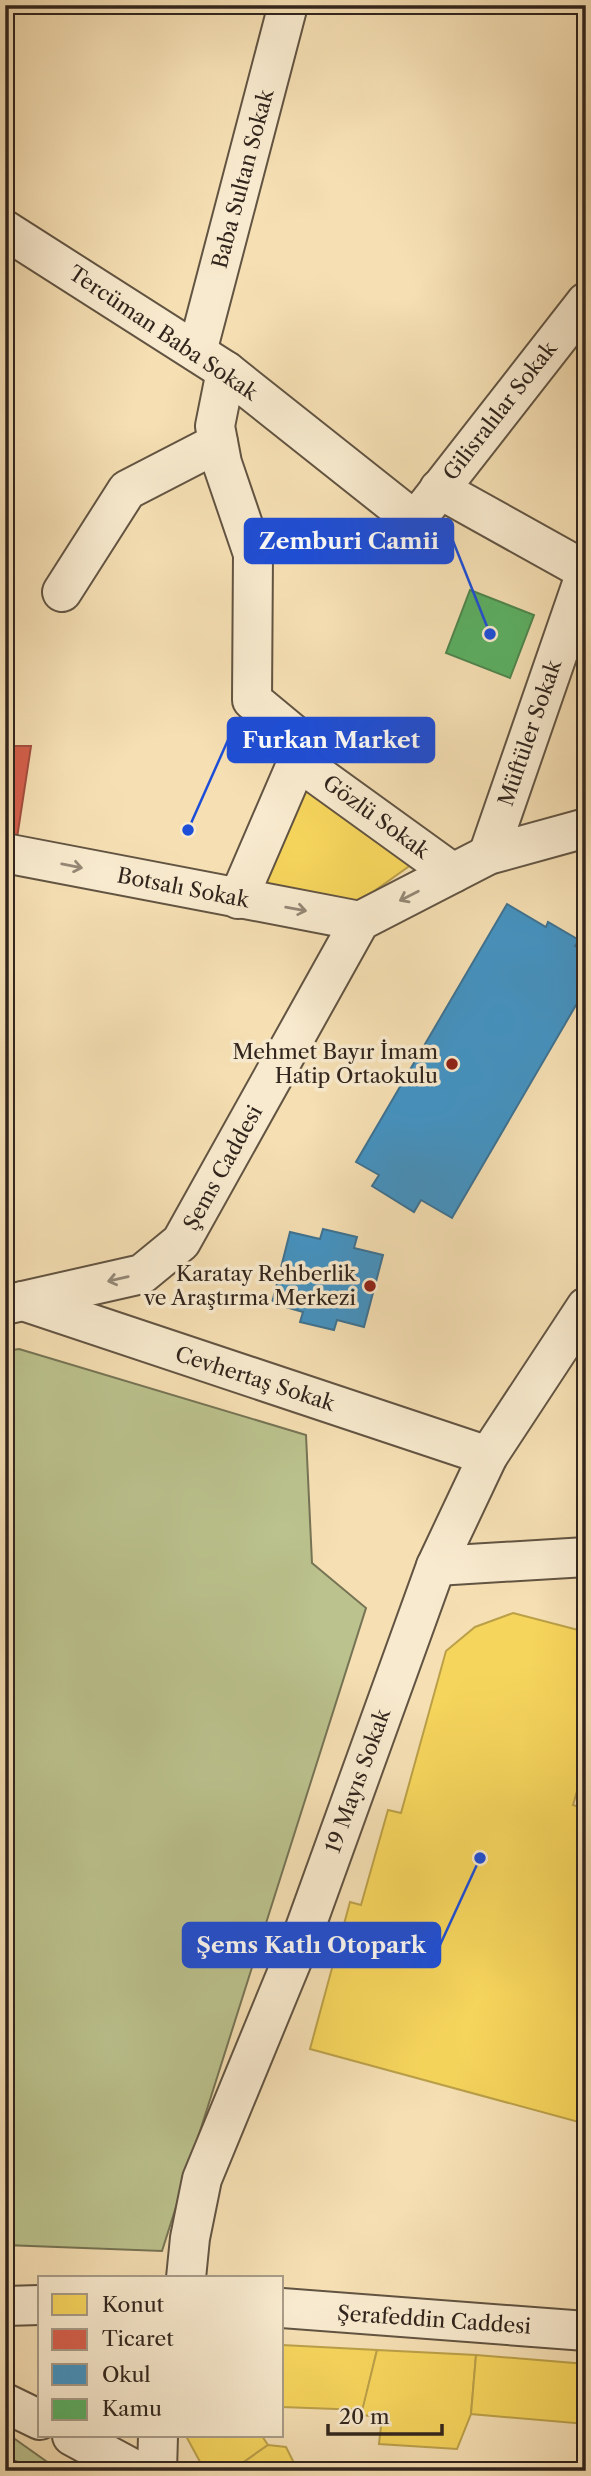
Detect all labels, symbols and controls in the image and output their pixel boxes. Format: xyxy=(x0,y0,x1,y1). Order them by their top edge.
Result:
street label: Baba Sultan Sokak xyxy=(207,86,279,271)
street label: Tercüman Baba Sokak xyxy=(64,260,263,406)
street label: Gilisralılar Sokak xyxy=(438,336,562,485)
callout: Zemburi Camii xyxy=(245,519,453,563)
text: Zemburi Camii xyxy=(259,527,439,555)
street label: Müftüler Sokak xyxy=(493,656,567,809)
callout: Furkan Market xyxy=(228,718,434,762)
text: Furkan Market xyxy=(242,726,421,754)
street label: Gözlü Sokak xyxy=(318,770,435,864)
one-way arrow xyxy=(60,860,83,874)
street label: Botsalı Sokak xyxy=(115,862,252,913)
one-way arrow xyxy=(399,890,420,903)
one-way arrow xyxy=(284,903,307,916)
place label: Mehmet Bayır İmam Hatip Ortaokulu xyxy=(233,1039,438,1088)
marker: Mehmet Bayır İmam Hatip Ortaokulu xyxy=(444,1056,460,1072)
street label: Şems Caddesi xyxy=(178,1101,267,1235)
place label: Karatay Rehberlik ve Araştırma Merkezi xyxy=(143,1261,357,1310)
one-way arrow xyxy=(107,1273,130,1287)
marker: Karatay Rehberlik ve Araştırma Merkezi xyxy=(362,1278,378,1294)
street label: Cevhertaş Sokak xyxy=(172,1341,339,1416)
street label: 19 Mayıs Sokak xyxy=(320,1705,395,1856)
callout: Şems Katlı Otopark xyxy=(183,1923,440,1967)
text: Şems Katlı Otopark xyxy=(196,1931,427,1959)
legend xyxy=(38,2276,284,2438)
text: Konut xyxy=(102,2292,165,2317)
street label: Şerafeddin Caddesi xyxy=(336,2300,532,2339)
text: Ticaret xyxy=(102,2326,174,2351)
text: Okul xyxy=(102,2362,151,2387)
scale bar xyxy=(328,2392,442,2436)
text: Kamu xyxy=(102,2396,162,2421)
text: 20 m xyxy=(339,2404,390,2429)

